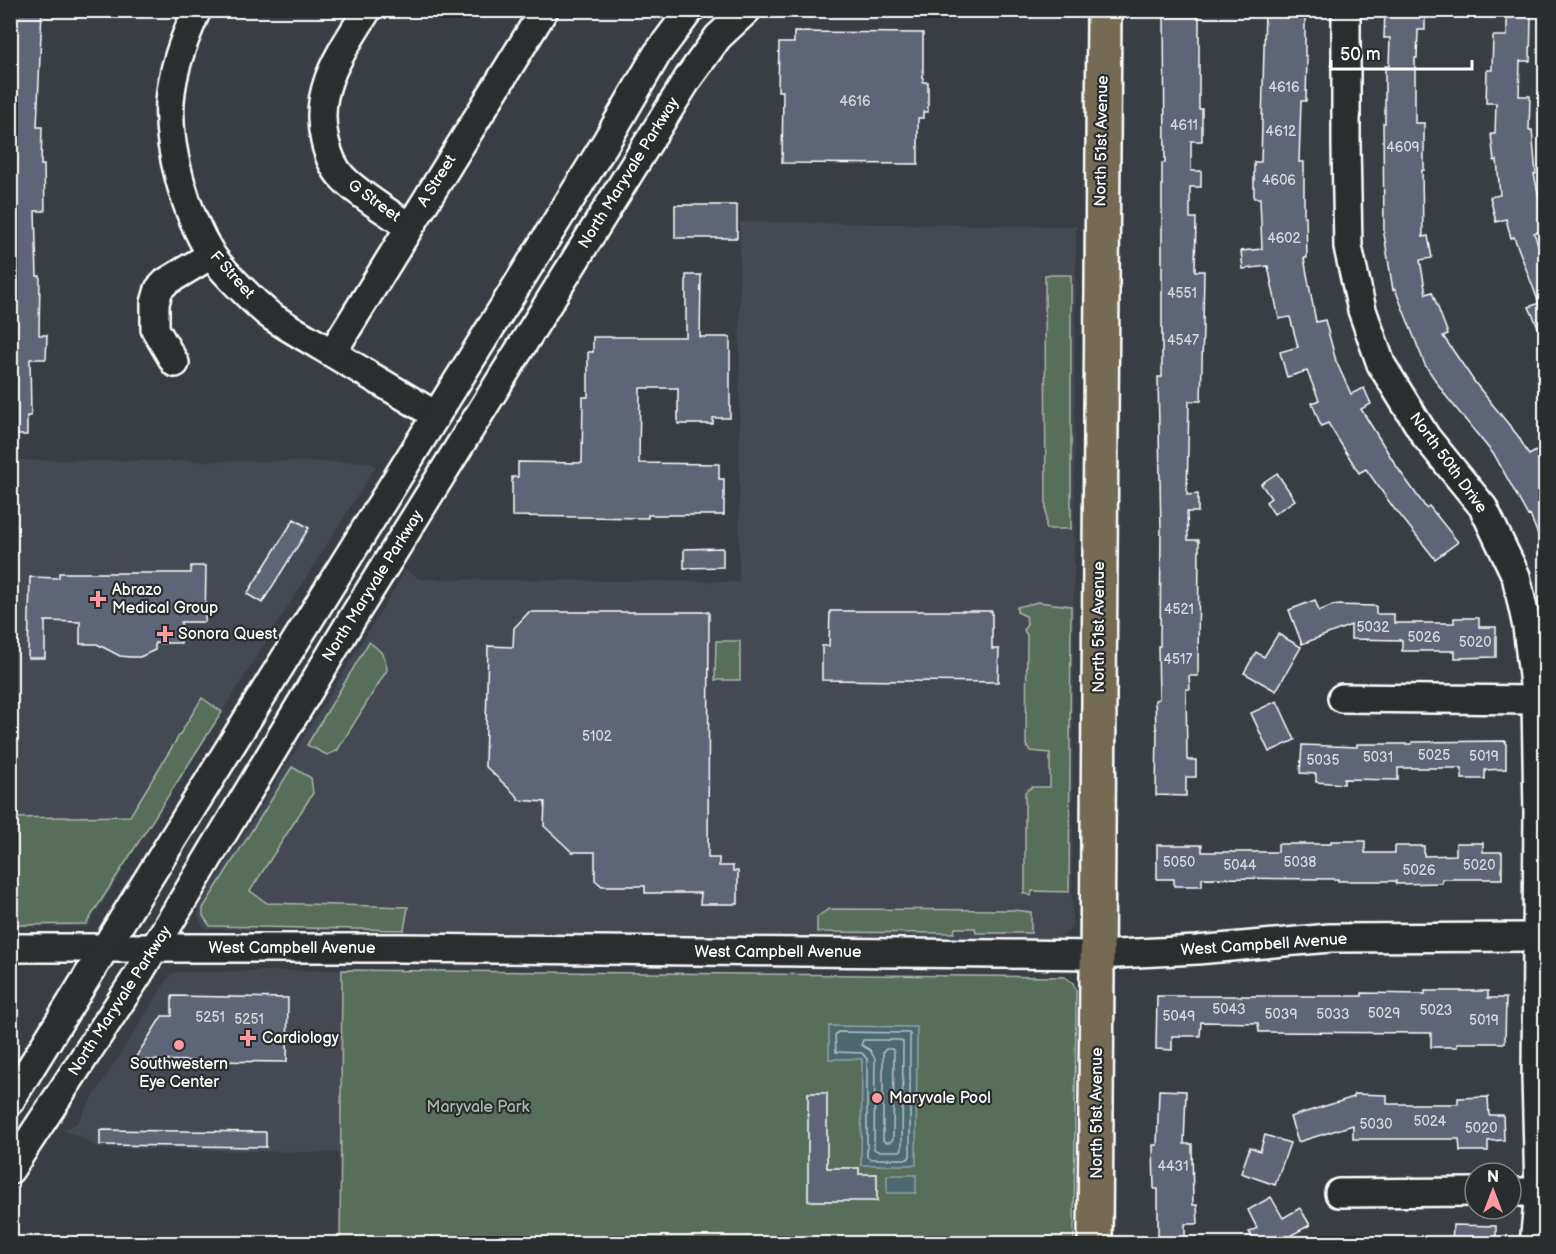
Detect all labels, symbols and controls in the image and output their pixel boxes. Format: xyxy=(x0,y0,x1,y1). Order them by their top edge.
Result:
scale bar xyxy=(1331,33,1472,71)
text: 50 m xyxy=(1340,44,1381,65)
street label: North 51st Avenue xyxy=(1091,75,1113,207)
house number: 4616 xyxy=(1268,79,1300,96)
street label: North Maryvale Parkway xyxy=(575,93,684,252)
house number: 4616 xyxy=(839,93,871,110)
house number: 4611 xyxy=(1170,117,1198,134)
house number: 4612 xyxy=(1266,123,1297,140)
house number: 4609 xyxy=(1386,139,1420,156)
street label: A Street xyxy=(414,151,460,211)
house number: 4606 xyxy=(1262,172,1296,189)
street label: G Street xyxy=(344,176,404,226)
house number: 4602 xyxy=(1267,230,1302,247)
street label: F Street xyxy=(206,247,258,303)
house number: 4551 xyxy=(1167,285,1197,302)
house number: 4547 xyxy=(1167,332,1199,349)
street label: North 50th Drive xyxy=(1405,409,1491,517)
street label: North Maryvale Parkway xyxy=(319,506,428,665)
street label: North 51st Avenue xyxy=(1090,561,1109,693)
place label: Abrazo Medical Group xyxy=(112,581,218,618)
marker: Abrazo Medical Group xyxy=(89,590,107,608)
house number: 4521 xyxy=(1164,601,1194,618)
house number: 5032 xyxy=(1356,619,1390,636)
marker: Sonora Quest xyxy=(156,625,174,643)
place label: Sonora Quest xyxy=(178,625,277,644)
house number: 5026 xyxy=(1407,629,1441,646)
house number: 5020 xyxy=(1459,634,1491,651)
house number: 4517 xyxy=(1164,651,1193,668)
house number: 5102 xyxy=(582,728,613,745)
house number: 5025 xyxy=(1418,747,1450,764)
house number: 5019 xyxy=(1469,748,1499,765)
house number: 5031 xyxy=(1363,749,1393,766)
house number: 5035 xyxy=(1307,752,1339,769)
house number: 5050 xyxy=(1163,854,1195,871)
house number: 5038 xyxy=(1283,854,1317,871)
house number: 5044 xyxy=(1223,857,1257,874)
house number: 5020 xyxy=(1463,857,1495,874)
house number: 5026 xyxy=(1402,862,1436,879)
street label: North Maryvale Parkway xyxy=(64,922,176,1079)
street label: West Campbell Avenue xyxy=(1180,930,1348,960)
street label: West Campbell Avenue xyxy=(209,939,376,958)
street label: West Campbell Avenue xyxy=(695,943,862,962)
house number: 5043 xyxy=(1212,1001,1246,1018)
house number: 5023 xyxy=(1420,1002,1452,1019)
house number: 5029 xyxy=(1368,1005,1400,1022)
house number: 5039 xyxy=(1265,1006,1297,1023)
house number: 5033 xyxy=(1316,1006,1350,1023)
house number: 5049 xyxy=(1163,1008,1195,1025)
house number: 5251 xyxy=(195,1009,225,1026)
house number: 5251 xyxy=(234,1011,264,1028)
house number: 5019 xyxy=(1469,1012,1499,1029)
marker: Cardiology xyxy=(239,1029,257,1047)
place label: Cardiology xyxy=(262,1029,340,1048)
marker: Southwestern Eye Center xyxy=(172,1038,186,1052)
street label: North 51st Avenue xyxy=(1088,1047,1107,1179)
place label: Southwestern Eye Center xyxy=(130,1055,228,1092)
place label: Maryvale Pool xyxy=(889,1089,991,1108)
marker: Maryvale Pool xyxy=(870,1091,884,1105)
park label: Maryvale Park xyxy=(427,1098,530,1117)
house number: 5024 xyxy=(1414,1113,1447,1130)
house number: 5030 xyxy=(1359,1116,1393,1133)
house number: 5020 xyxy=(1465,1120,1497,1137)
house number: 4431 xyxy=(1157,1158,1189,1175)
north arrow xyxy=(1463,1161,1523,1221)
text: N xyxy=(1487,1168,1499,1187)

